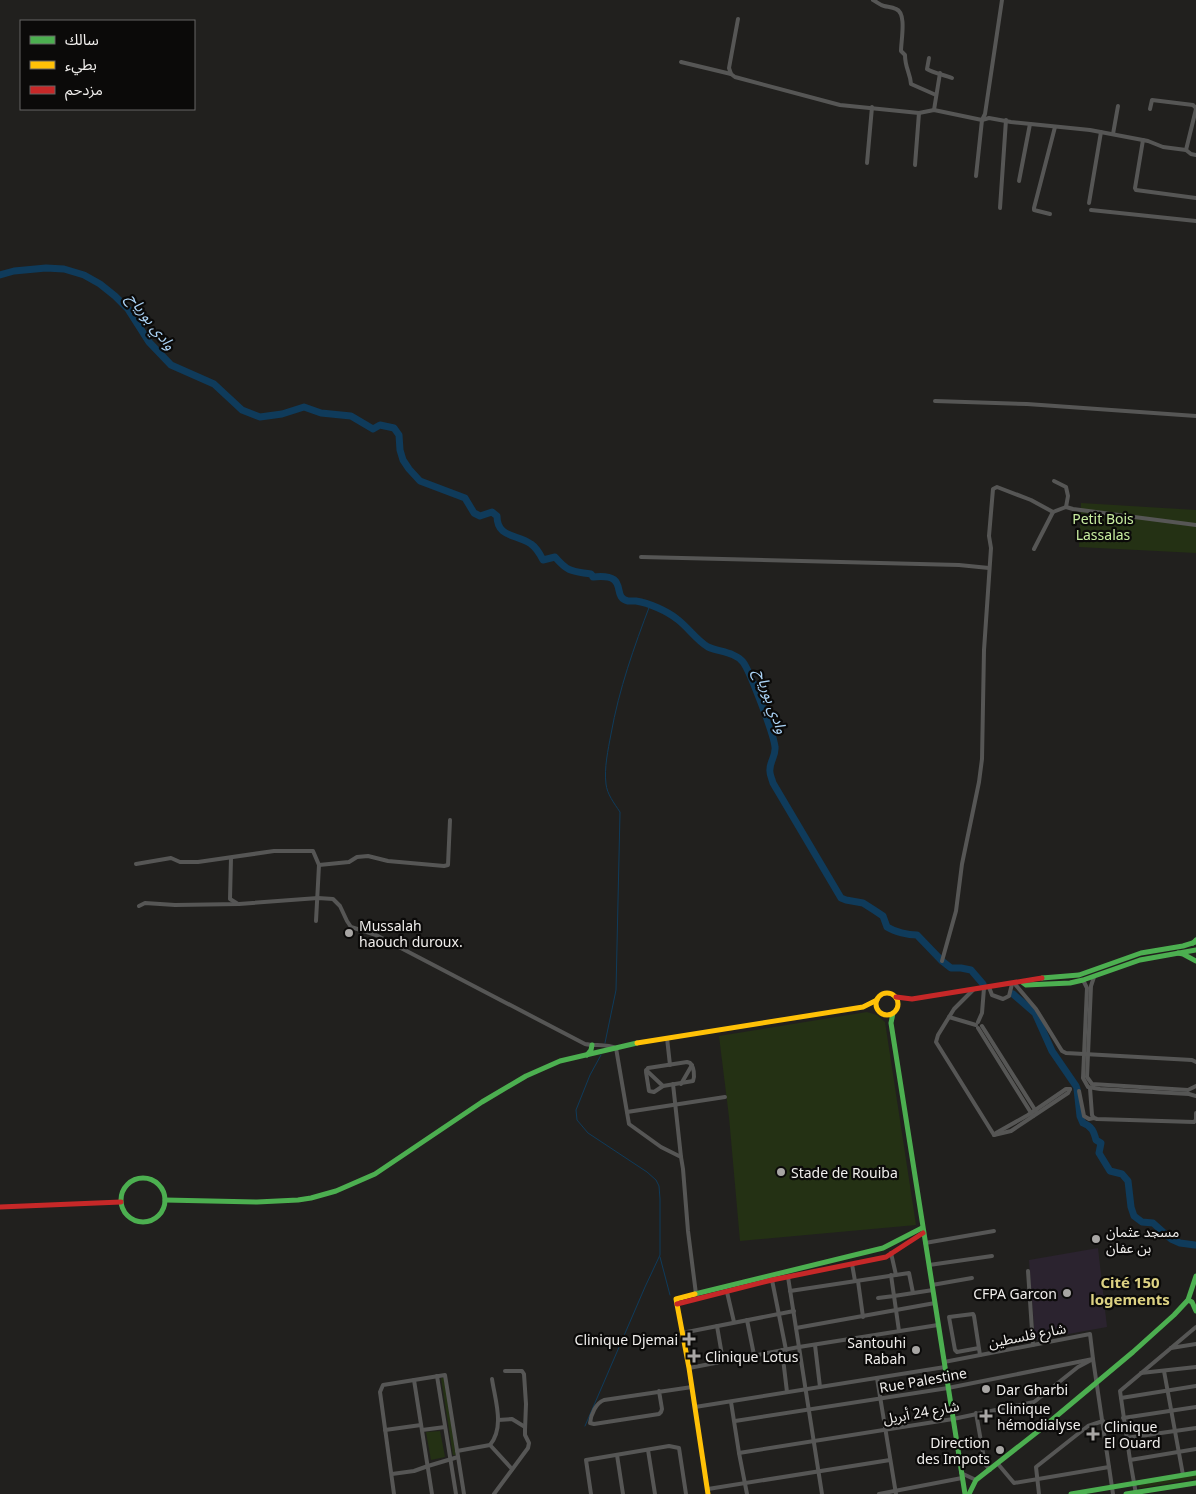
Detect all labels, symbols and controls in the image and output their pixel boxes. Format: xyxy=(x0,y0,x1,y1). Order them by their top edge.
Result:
legend xyxy=(20,20,195,110)
text: سالك xyxy=(65,29,99,49)
text: بطيء xyxy=(65,54,97,76)
text: مزدحم xyxy=(65,79,103,101)
water label: وادي بورياح xyxy=(121,288,181,355)
park label: Petit Bois Lassalas xyxy=(1072,509,1134,544)
water label: وادي بورياح xyxy=(748,665,793,737)
place label: Mussalah haouch duroux. xyxy=(359,916,463,951)
marker: Mussalah haouch duroux. xyxy=(343,927,355,939)
place label: Stade de Rouiba xyxy=(791,1163,898,1182)
marker: Stade de Rouiba xyxy=(775,1166,787,1178)
place label: مسجد عثمان بن عفان xyxy=(1106,1222,1179,1257)
marker: مسجد عثمان بن عفان xyxy=(1090,1233,1102,1245)
district label: Cité 150 logements xyxy=(1090,1272,1170,1309)
place label: CFPA Garcon xyxy=(973,1284,1057,1303)
marker: CFPA Garcon xyxy=(1061,1287,1073,1299)
street label: شارع فلسطين xyxy=(987,1318,1068,1354)
place label: Clinique Djemai xyxy=(575,1330,678,1349)
marker: Clinique Djemai xyxy=(682,1332,696,1346)
place label: Santouhi Rabah xyxy=(847,1333,906,1368)
marker: Santouhi Rabah xyxy=(910,1344,922,1356)
place label: Clinique Lotus xyxy=(705,1347,799,1366)
marker: Clinique Lotus xyxy=(687,1349,701,1363)
street label: Rue Palestine xyxy=(878,1363,968,1397)
place label: Dar Gharbi xyxy=(996,1380,1068,1399)
marker: Dar Gharbi xyxy=(980,1383,992,1395)
street label: شارع 24 أبريل xyxy=(881,1396,961,1430)
place label: Clinique hémodialyse xyxy=(997,1399,1081,1434)
marker: Clinique hémodialyse xyxy=(979,1409,993,1423)
place label: Clinique El Ouard xyxy=(1104,1417,1161,1452)
marker: Clinique El Ouard xyxy=(1086,1427,1100,1441)
place label: Direction des Impots xyxy=(916,1433,990,1468)
marker: Direction des Impots xyxy=(994,1444,1006,1456)

